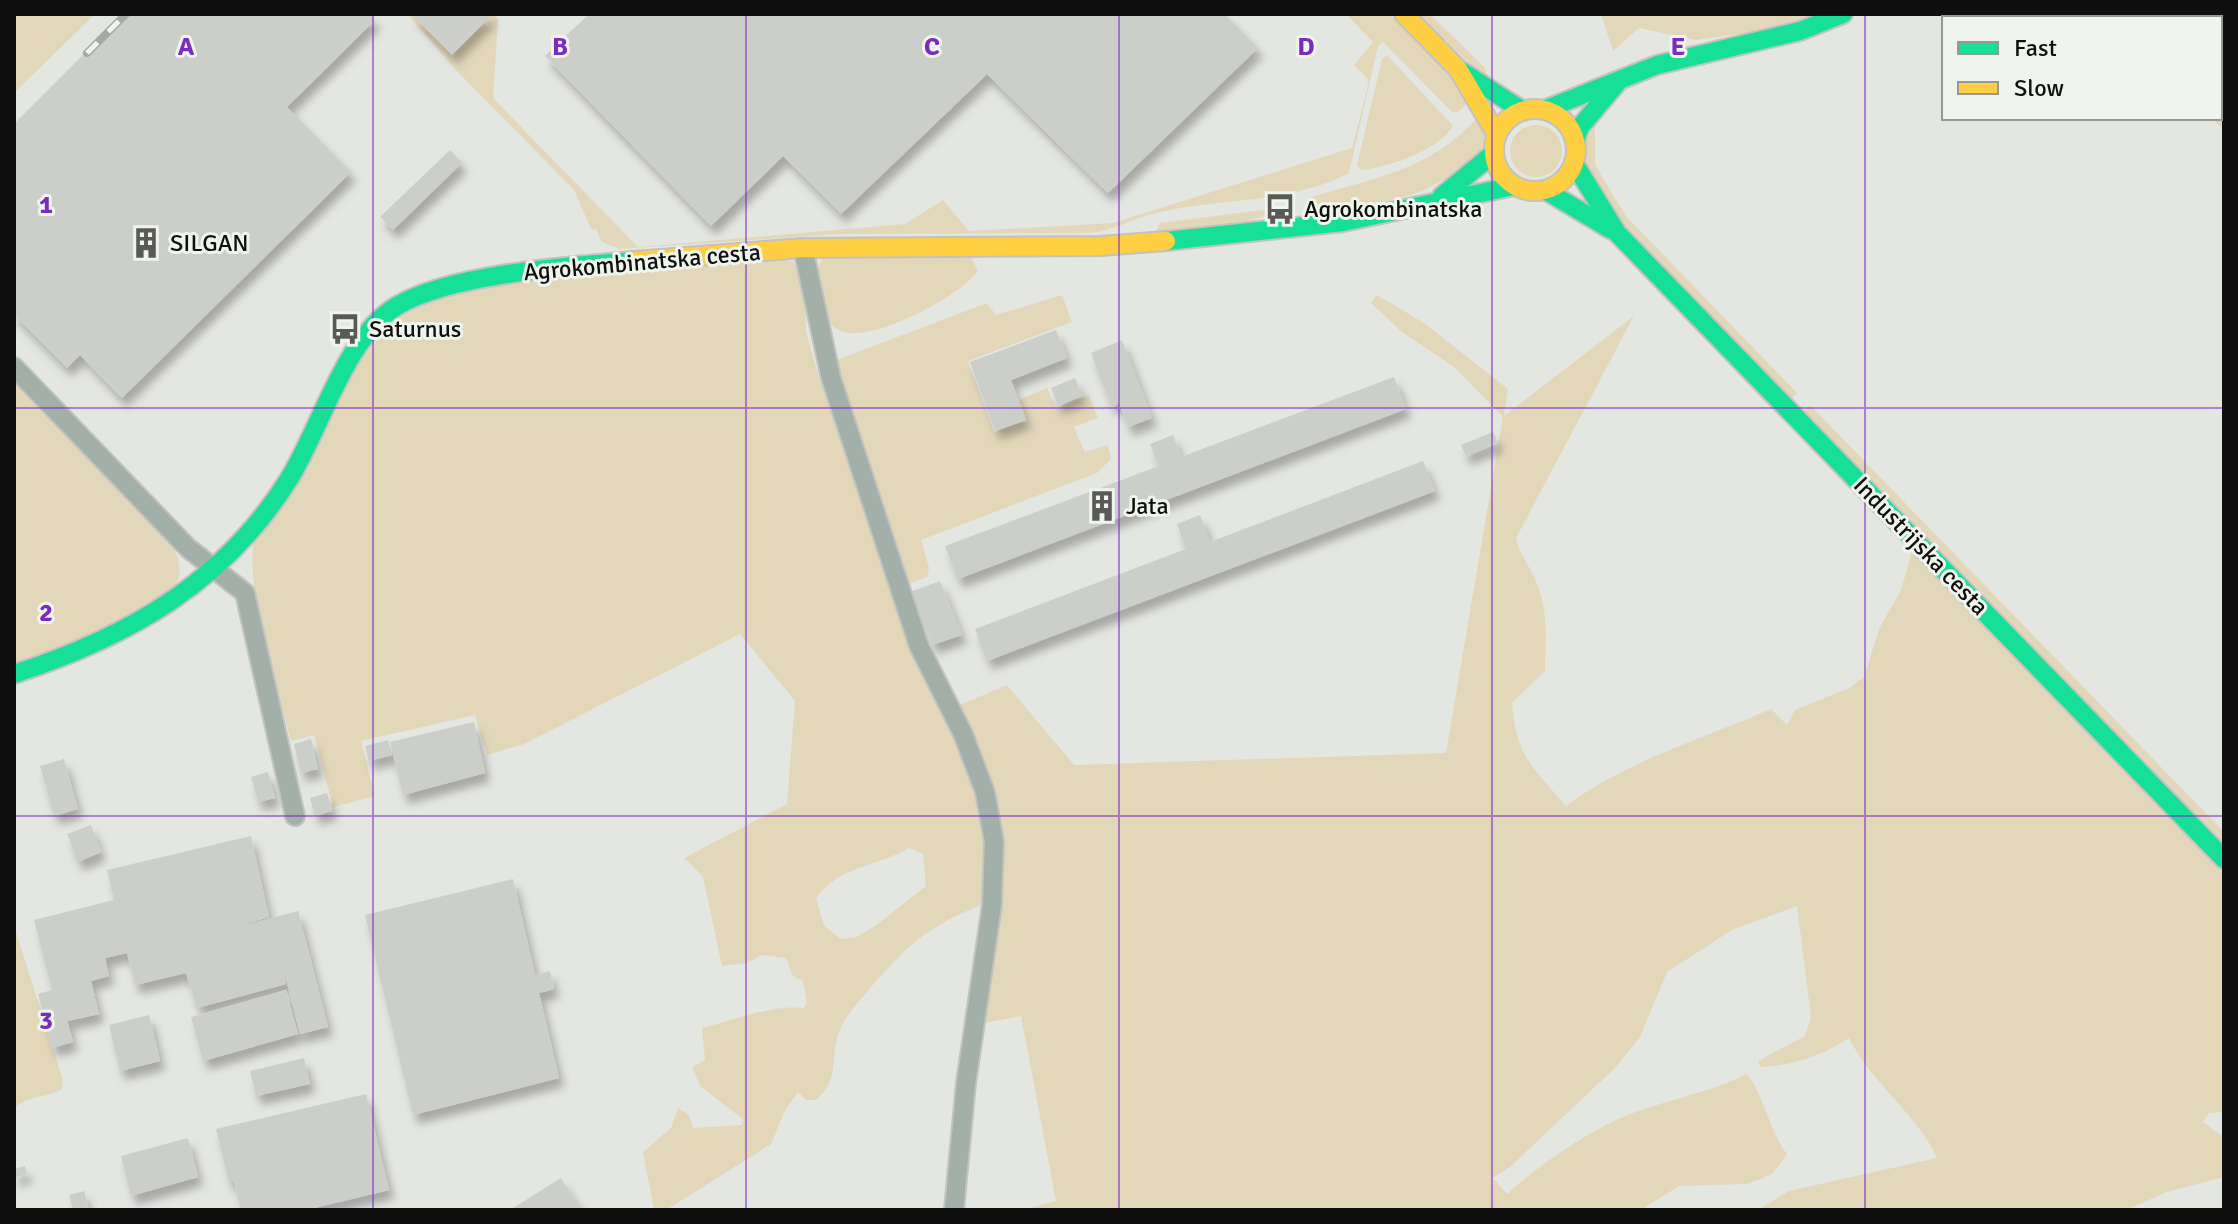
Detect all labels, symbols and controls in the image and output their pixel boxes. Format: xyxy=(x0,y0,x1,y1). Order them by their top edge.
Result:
legend xyxy=(1942,16,2222,120)
text: A xyxy=(178,31,195,63)
text: B xyxy=(552,31,568,63)
text: C xyxy=(924,31,940,63)
text: D xyxy=(1297,31,1315,63)
text: E xyxy=(1671,31,1685,63)
text: Fast xyxy=(2014,33,2057,63)
text: Slow xyxy=(2014,73,2064,103)
text: 1 xyxy=(39,189,53,221)
bus stop icon: Agrokombinatska xyxy=(1263,192,1297,226)
place label: Agrokombinatska xyxy=(1304,194,1482,224)
building icon: SILGAN xyxy=(129,226,163,260)
place label: SILGAN xyxy=(170,228,249,258)
street label: Agrokombinatska cesta xyxy=(522,237,762,287)
bus stop icon: Saturnus xyxy=(328,312,362,346)
place label: Saturnus xyxy=(369,314,461,344)
street label: Industrijska cesta xyxy=(1847,470,1995,622)
building icon: Jata xyxy=(1085,489,1119,523)
place label: Jata xyxy=(1126,491,1169,521)
text: 2 xyxy=(39,597,53,629)
text: 3 xyxy=(39,1005,53,1037)

